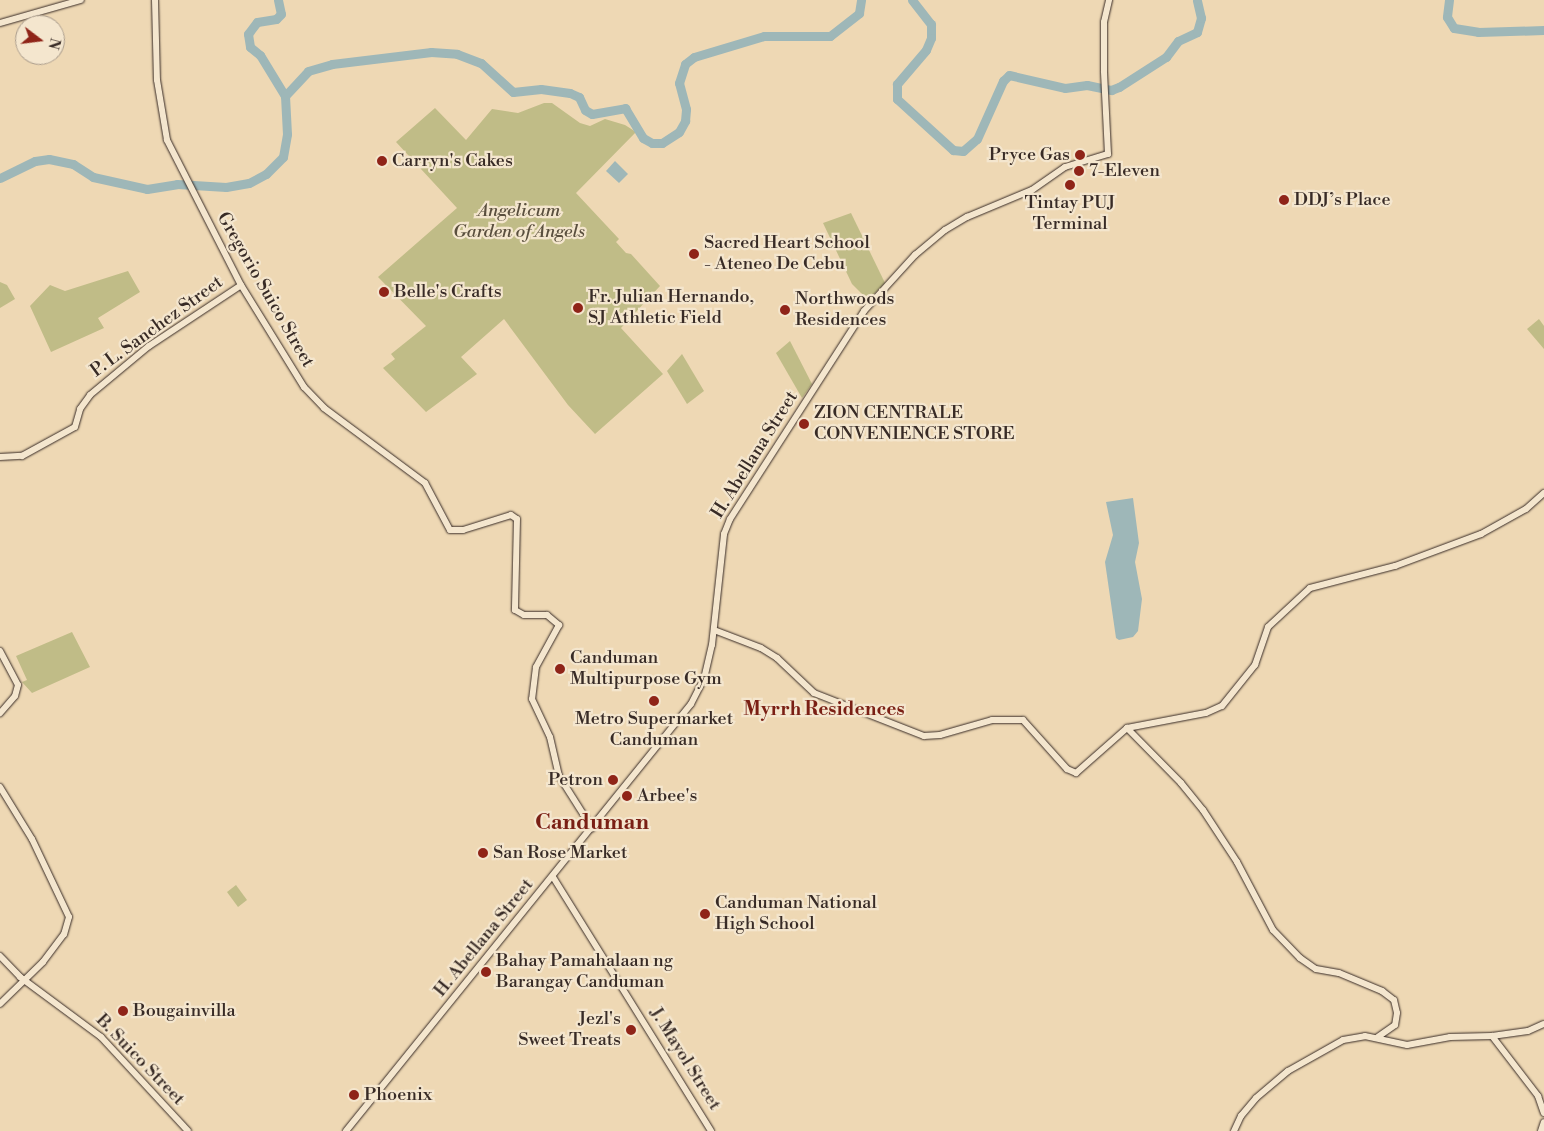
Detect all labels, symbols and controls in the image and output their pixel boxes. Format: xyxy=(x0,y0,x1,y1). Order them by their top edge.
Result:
north arrow xyxy=(15,15,65,65)
text: N xyxy=(43,36,64,51)
place label: Pryce Gas xyxy=(989,144,1070,166)
marker: Pryce Gas xyxy=(1074,149,1086,161)
place label: Carryn's Cakes xyxy=(392,150,513,172)
marker: Carryn's Cakes xyxy=(376,155,388,167)
place label: 7-Eleven xyxy=(1089,160,1160,182)
marker: 7-Eleven xyxy=(1073,165,1085,177)
marker: Tintay PUJ Terminal xyxy=(1064,179,1076,191)
place label: DDJ’s Place xyxy=(1294,189,1391,211)
place label: Tintay PUJ Terminal xyxy=(1024,193,1116,235)
marker: DDJ’s Place xyxy=(1278,194,1290,206)
park label: Angelicum Garden of Angels xyxy=(453,201,585,243)
street label: Gregorio Suico Street xyxy=(212,209,318,371)
place label: Sacred Heart School - Ateneo De Cebu xyxy=(704,233,870,276)
marker: Sacred Heart School - Ateneo De Cebu xyxy=(688,248,700,260)
street label: P. L. Sanchez Street xyxy=(87,272,227,382)
place label: Belle's Crafts xyxy=(394,281,502,303)
marker: Belle's Crafts xyxy=(378,286,390,298)
place label: Fr. Julian Hernando, SJ Athletic Field xyxy=(588,287,754,330)
place label: Northwoods Residences xyxy=(795,289,894,332)
marker: Fr. Julian Hernando, SJ Athletic Field xyxy=(572,302,584,314)
marker: Northwoods Residences xyxy=(779,304,791,316)
street label: H. Abellana Street xyxy=(707,387,803,523)
place label: ZION CENTRALE CONVENIENCE STORE xyxy=(814,403,1015,446)
marker: ZION CENTRALE CONVENIENCE STORE xyxy=(798,418,810,430)
place label: Canduman Multipurpose Gym xyxy=(570,648,722,691)
marker: Canduman Multipurpose Gym xyxy=(554,663,566,675)
marker: Metro Supermarket Canduman xyxy=(648,695,660,707)
district label: Myrrh Residences xyxy=(743,699,905,721)
place label: Metro Supermarket Canduman xyxy=(575,709,733,752)
place label: Petron xyxy=(548,769,603,791)
marker: Petron xyxy=(607,774,619,786)
place label: Arbee's xyxy=(637,785,697,807)
marker: Arbee's xyxy=(621,790,633,802)
district label: Canduman xyxy=(535,810,649,836)
place label: San Rose Market xyxy=(493,842,627,864)
marker: San Rose Market xyxy=(477,847,489,859)
street label: H. Abellana Street xyxy=(430,875,538,1001)
place label: Canduman National High School xyxy=(715,893,877,936)
marker: Canduman National High School xyxy=(699,908,711,920)
place label: Bahay Pamahalaan ng Barangay Canduman xyxy=(496,951,673,994)
marker: Bahay Pamahalaan ng Barangay Canduman xyxy=(480,966,492,978)
place label: Bougainvilla xyxy=(133,1000,236,1022)
street label: J. Mayol Street xyxy=(645,1004,725,1114)
marker: Bougainvilla xyxy=(117,1005,129,1017)
place label: Jezl's Sweet Treats xyxy=(518,1009,621,1052)
street label: B. Suico Street xyxy=(91,1010,189,1110)
marker: Jezl's Sweet Treats xyxy=(625,1024,637,1036)
place label: Phoenix xyxy=(364,1084,432,1106)
marker: Phoenix xyxy=(348,1089,360,1101)

